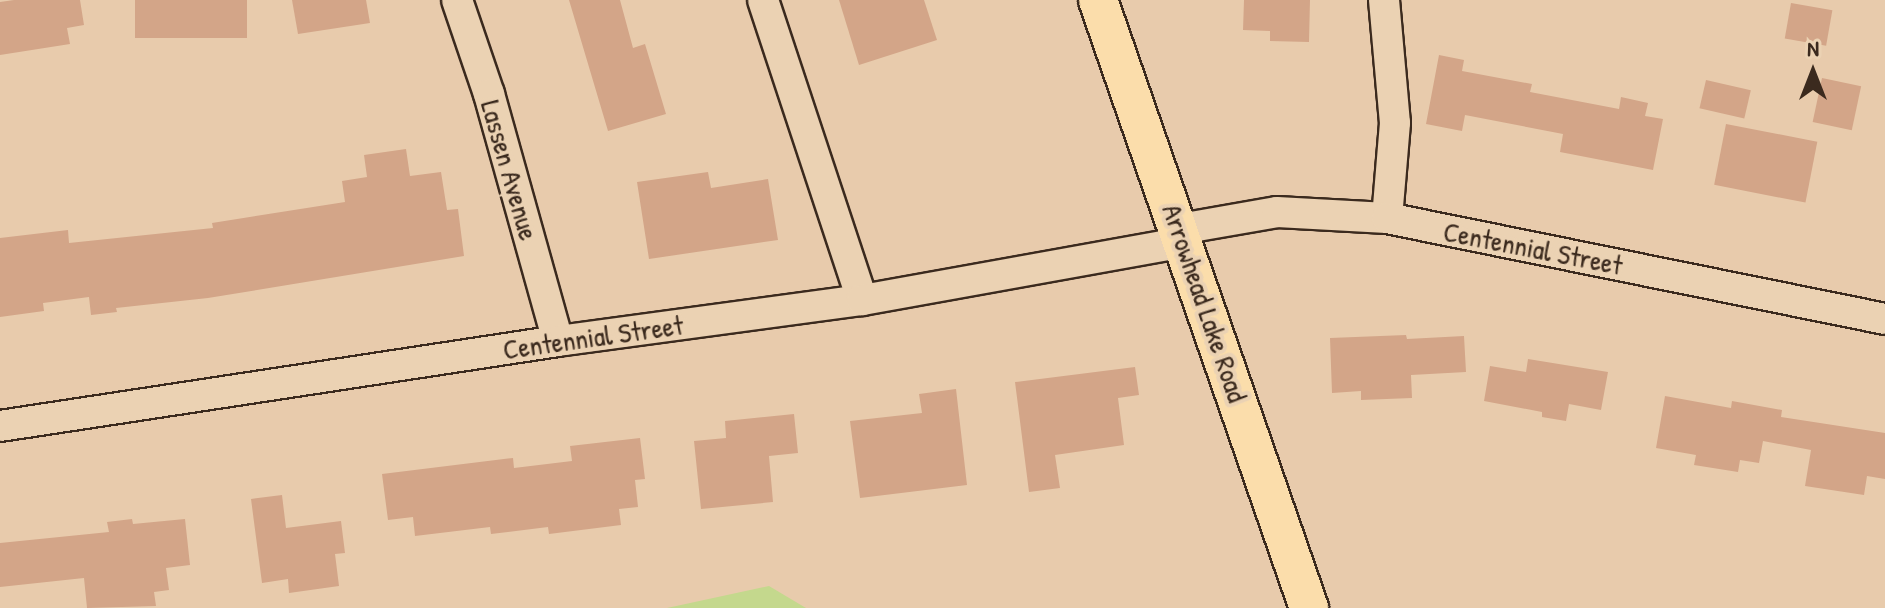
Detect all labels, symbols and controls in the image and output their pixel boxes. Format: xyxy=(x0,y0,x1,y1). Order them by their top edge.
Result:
north arrow xyxy=(1773,32,1853,112)
text: N xyxy=(1807,33,1819,63)
street label: Lassen Avenue xyxy=(474,96,546,244)
street label: Arrowhead Lake Road xyxy=(1155,200,1255,406)
street label: Centennial Street xyxy=(1441,214,1625,282)
street label: Centennial Street xyxy=(501,308,685,366)

